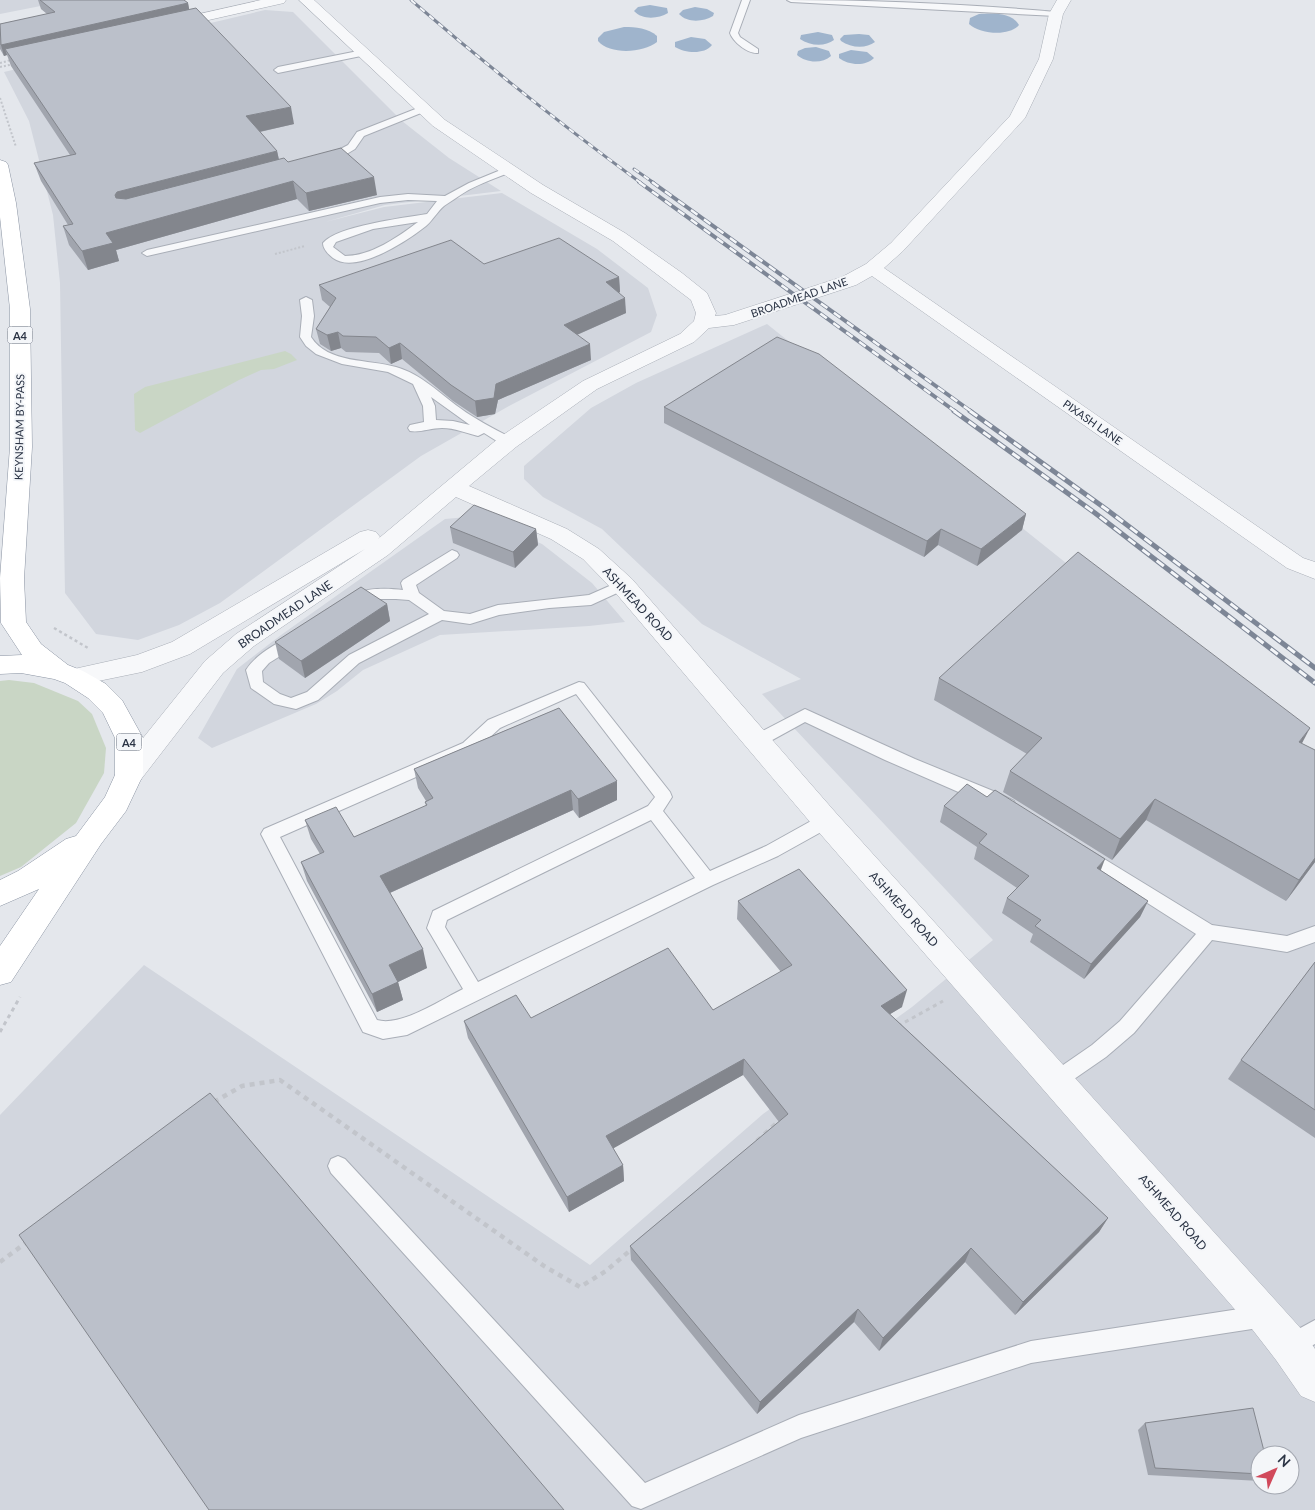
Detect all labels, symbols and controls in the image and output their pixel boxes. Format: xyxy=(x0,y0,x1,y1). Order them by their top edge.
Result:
street label: BROADMEAD LANE xyxy=(749,274,849,320)
road number: A4 xyxy=(8,326,32,344)
street label: KEYNSHAM BY-PASS xyxy=(12,374,26,480)
street label: PIXASH LANE xyxy=(1061,397,1125,447)
street label: ASHMEAD ROAD xyxy=(600,564,676,644)
street label: BROADMEAD LANE xyxy=(235,577,335,651)
road number: A4 xyxy=(116,734,142,750)
street label: ASHMEAD ROAD xyxy=(866,868,942,950)
street label: ASHMEAD ROAD xyxy=(1136,1171,1210,1253)
north arrow xyxy=(1250,1445,1300,1495)
text: N xyxy=(1275,1451,1294,1470)

